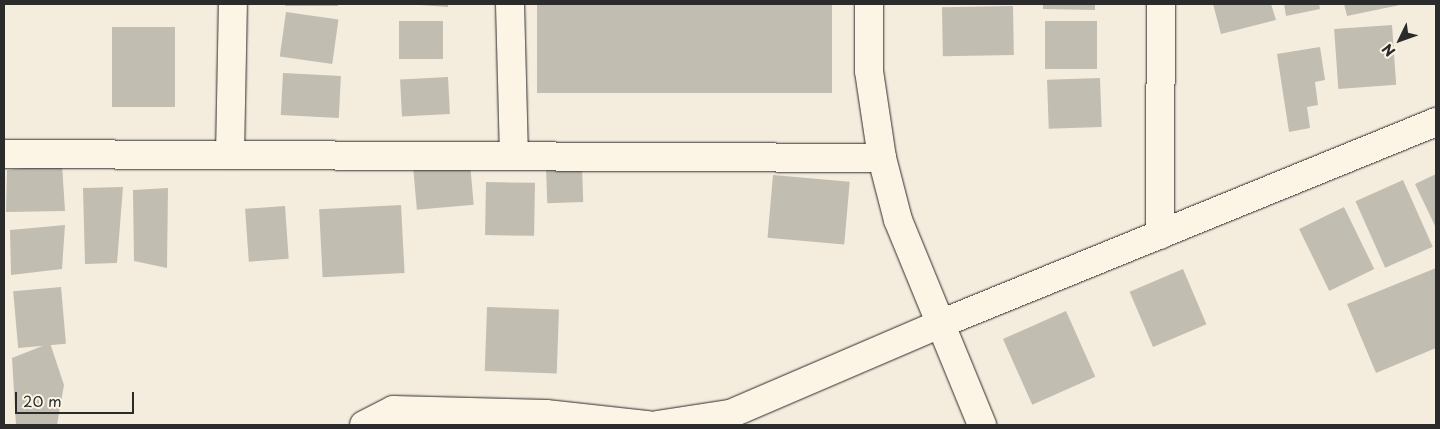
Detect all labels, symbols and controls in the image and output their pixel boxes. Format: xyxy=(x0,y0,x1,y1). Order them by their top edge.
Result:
north arrow xyxy=(1375,15,1425,65)
text: N xyxy=(1377,39,1400,62)
scale bar xyxy=(18,382,136,414)
text: 20 m xyxy=(23,389,62,412)

